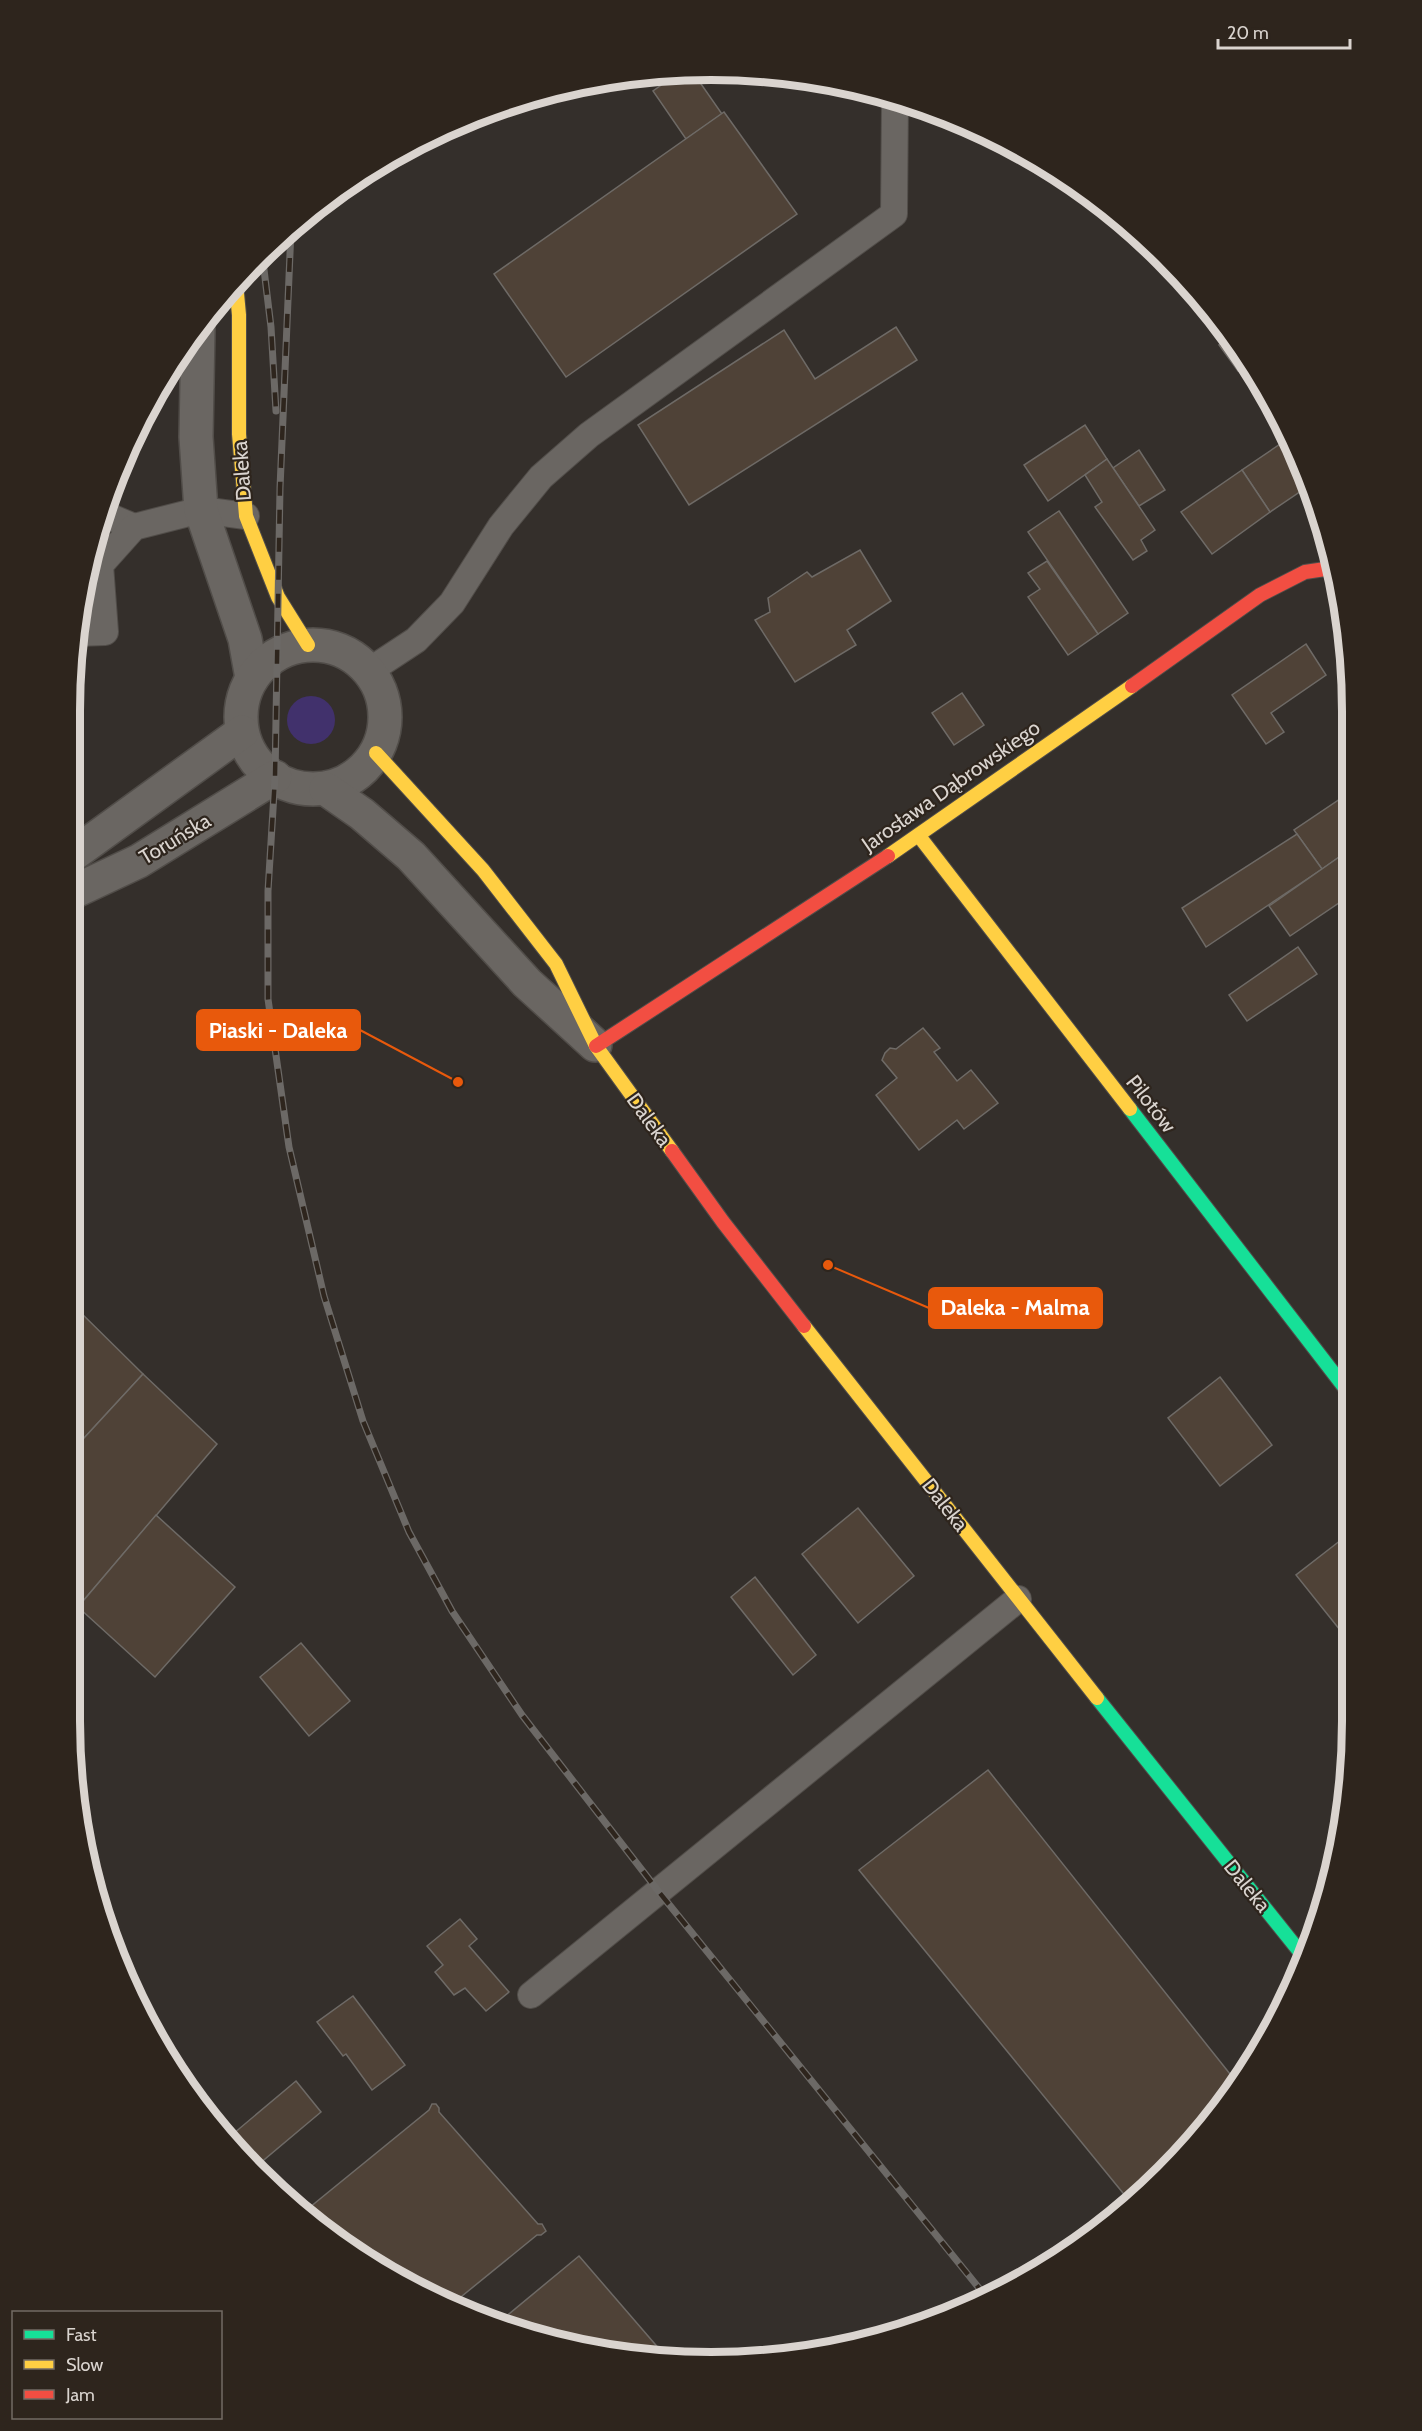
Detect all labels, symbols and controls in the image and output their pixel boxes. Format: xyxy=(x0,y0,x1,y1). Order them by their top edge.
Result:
scale bar xyxy=(1218,12,1350,50)
text: 20 m xyxy=(1227,22,1269,44)
street label: Daleka xyxy=(227,440,256,502)
street label: Jarosława Dąbrowskiego xyxy=(856,715,1045,857)
street label: Toruńska xyxy=(135,808,215,870)
callout: Piaski - Daleka xyxy=(197,1010,360,1050)
text: Piaski - Daleka xyxy=(209,1017,347,1044)
street label: Pilotów xyxy=(1121,1070,1182,1137)
street label: Daleka xyxy=(622,1088,677,1151)
callout: Daleka - Malma xyxy=(929,1288,1102,1328)
text: Daleka - Malma xyxy=(940,1294,1090,1321)
street label: Daleka xyxy=(917,1473,974,1536)
street label: Daleka xyxy=(1219,1854,1276,1917)
legend xyxy=(12,2311,222,2419)
text: Fast xyxy=(66,2324,97,2346)
text: Slow xyxy=(66,2354,103,2376)
text: Jam xyxy=(65,2384,95,2406)

